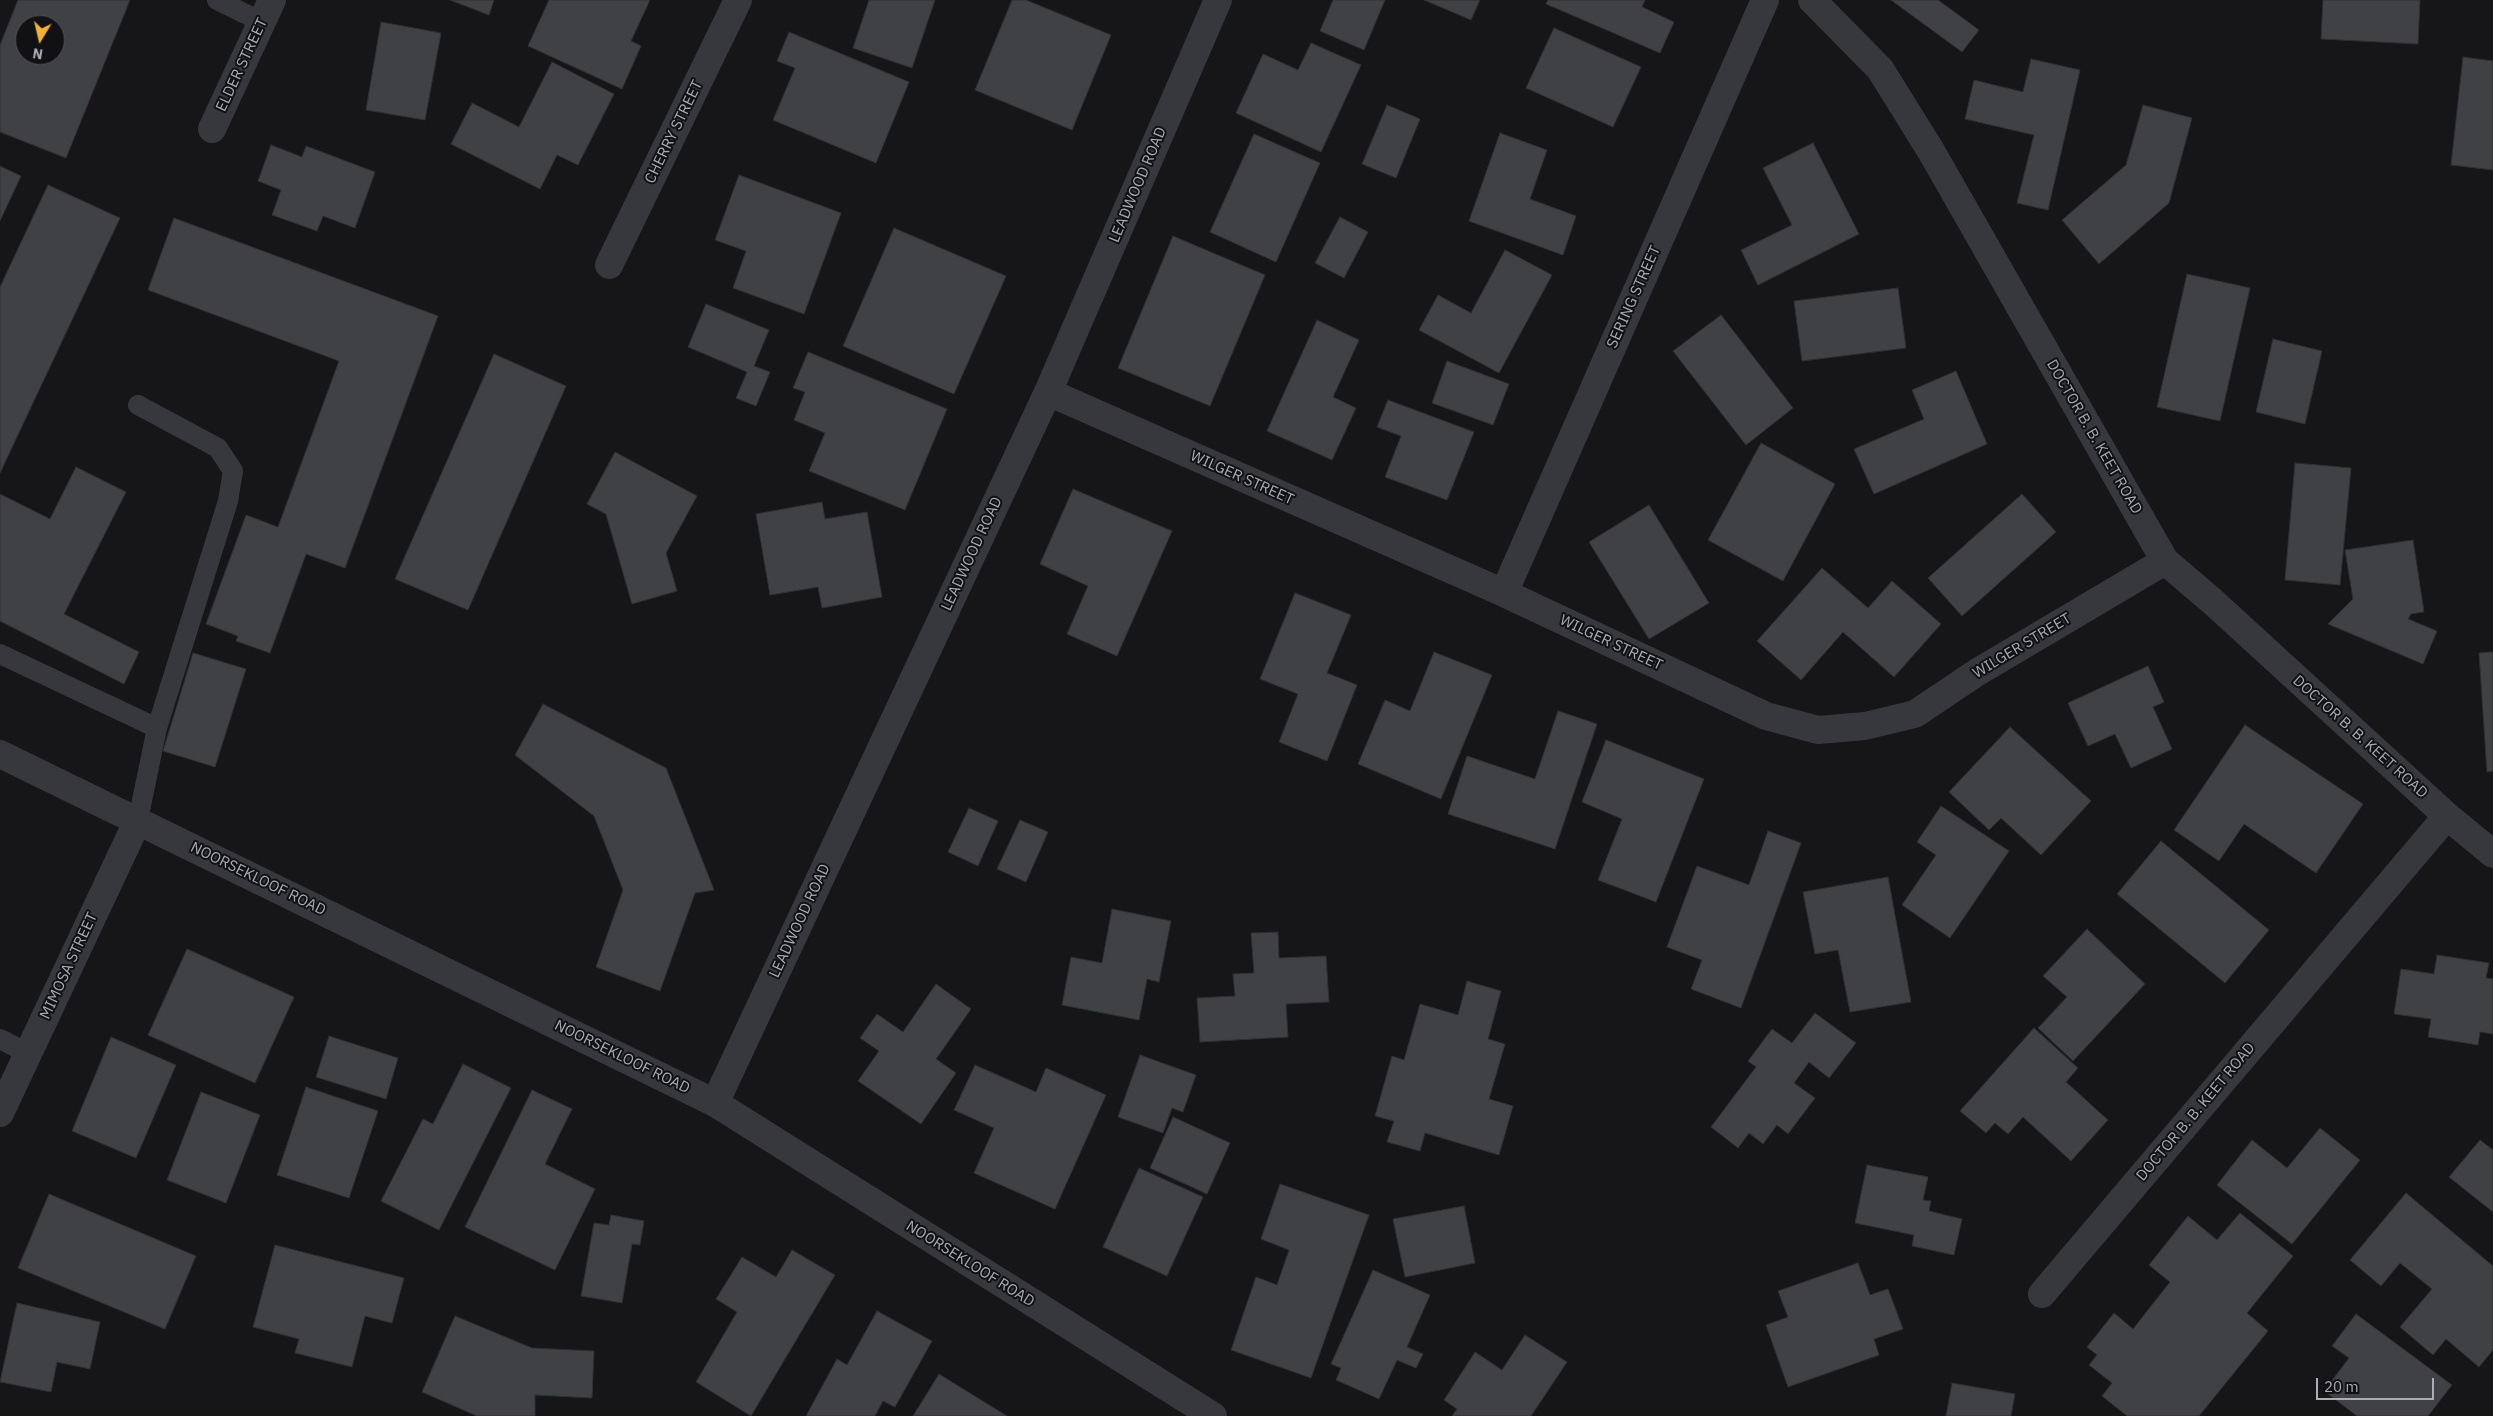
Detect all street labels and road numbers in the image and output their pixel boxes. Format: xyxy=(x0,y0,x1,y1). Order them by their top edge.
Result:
street label: ELDER STREET xyxy=(213,15,271,115)
street label: CHERRY STREET xyxy=(641,77,707,187)
street label: LEADWOOD ROAD xyxy=(1106,125,1170,245)
street label: SERING STREET xyxy=(1603,243,1665,351)
street label: DOCTOR B. B. KEET ROAD xyxy=(2042,357,2146,517)
street label: WILGER STREET xyxy=(1187,447,1297,509)
street label: LEADWOOD ROAD xyxy=(938,494,1006,614)
street label: WILGER STREET xyxy=(1970,610,2074,682)
street label: WILGER STREET xyxy=(1557,611,1665,675)
street label: DOCTOR B. B. KEET ROAD xyxy=(2289,672,2431,802)
street label: NOORSEKLOOF ROAD xyxy=(187,838,329,920)
street label: LEADWOOD ROAD xyxy=(766,861,834,981)
street label: MIMOSA STREET xyxy=(36,910,102,1022)
street label: NOORSEKLOOF ROAD xyxy=(551,1016,693,1098)
street label: DOCTOR B. B. KEET ROAD xyxy=(2133,1039,2259,1185)
street label: NOORSEKLOOF ROAD xyxy=(902,1217,1038,1311)

